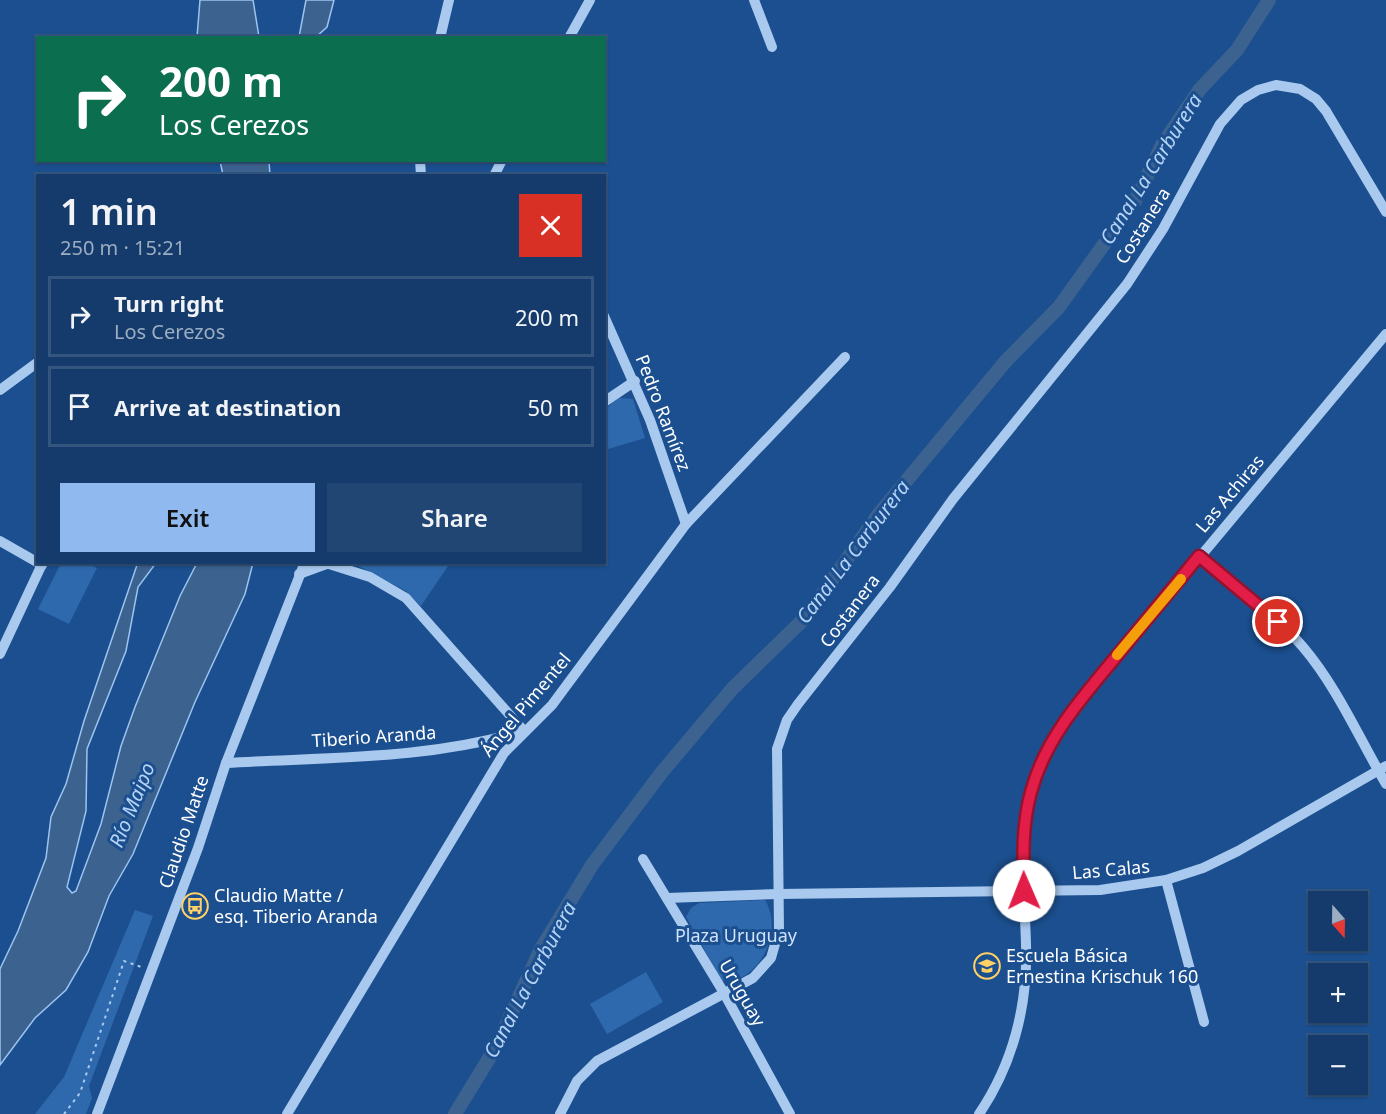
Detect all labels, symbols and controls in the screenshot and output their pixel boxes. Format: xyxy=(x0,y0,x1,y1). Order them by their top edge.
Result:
text: 200 m xyxy=(159,52,283,109)
icon: right xyxy=(60,60,138,138)
water label: Canal La Carburera xyxy=(1093,88,1208,249)
text: Los Cerezos xyxy=(159,106,309,143)
street label: Costanera xyxy=(1109,183,1175,268)
text: 1 min xyxy=(60,187,158,236)
button: close xyxy=(519,194,582,257)
text: 250 m · 15:21 xyxy=(60,234,185,261)
text: Turn right xyxy=(114,288,224,318)
icon: right xyxy=(63,300,96,333)
text: 200 m xyxy=(515,302,579,332)
text: Los Cerezos xyxy=(114,318,225,345)
street label: Pedro Ramírez xyxy=(631,351,697,474)
icon: arrive xyxy=(63,390,96,423)
text: Arrive at destination xyxy=(114,392,341,422)
text: 50 m xyxy=(528,392,579,422)
street label: Las Achiras xyxy=(1190,449,1269,537)
water label: Canal La Carburera xyxy=(790,474,916,629)
button: Exit xyxy=(60,483,315,552)
button: Share xyxy=(327,483,582,552)
street label: Costanera xyxy=(814,569,885,652)
pin xyxy=(1252,596,1303,647)
icon: arrive xyxy=(1261,605,1294,638)
street label: Ángel Pimentel xyxy=(475,648,576,761)
street label: Tiberio Aranda xyxy=(311,720,437,752)
water label: Río Maipo xyxy=(102,758,161,851)
street label: Claudio Matte xyxy=(152,772,214,891)
street label: Las Calas xyxy=(1071,854,1151,884)
position arrow xyxy=(992,859,1056,923)
place label: Claudio Matte / esq. Tiberio Aranda xyxy=(214,883,378,928)
bus stop icon: Claudio Matte / esq. Tiberio Aranda xyxy=(180,891,210,921)
north arrow xyxy=(1308,891,1368,951)
map controls xyxy=(1308,891,1368,1095)
water label: Canal La Carburera xyxy=(477,897,582,1063)
park label: Plaza Uruguay xyxy=(675,923,798,947)
place label: Escuela Básica Ernestina Krischuk 160 xyxy=(1006,943,1198,988)
school or university icon: Escuela Básica Ernestina Krischuk 160 xyxy=(972,951,1002,981)
street label: Uruguay xyxy=(714,955,772,1031)
button: + xyxy=(1308,963,1368,1023)
button: − xyxy=(1308,1035,1368,1095)

